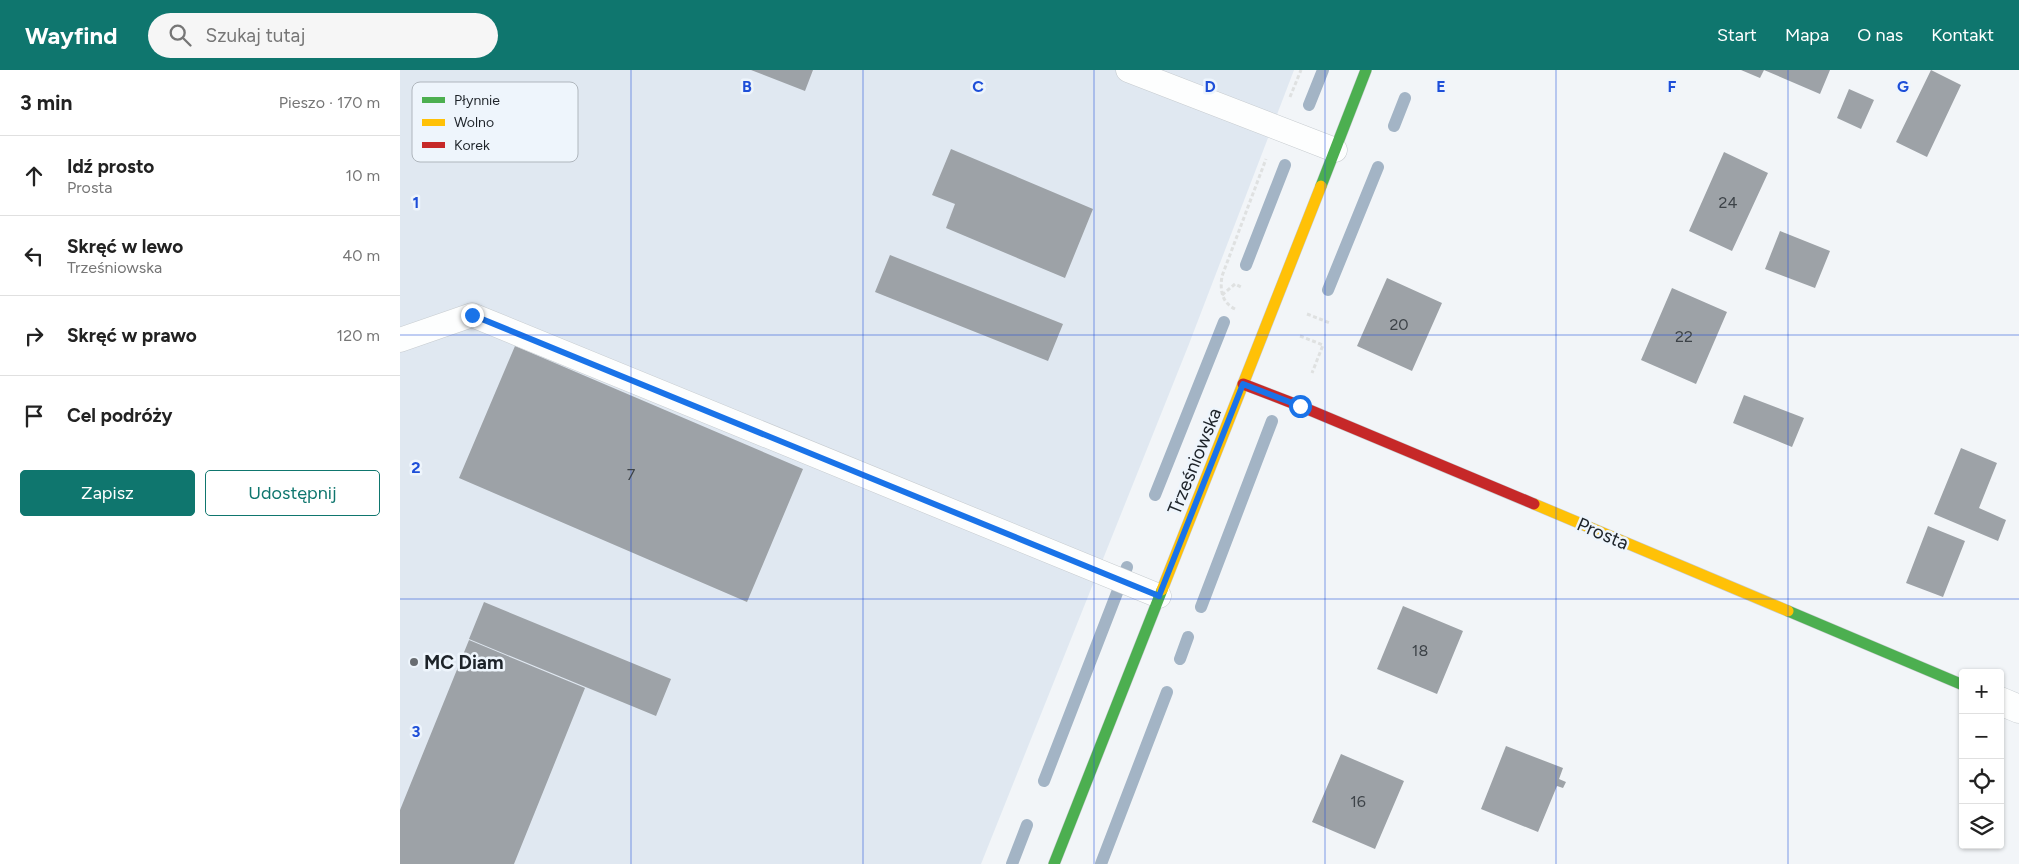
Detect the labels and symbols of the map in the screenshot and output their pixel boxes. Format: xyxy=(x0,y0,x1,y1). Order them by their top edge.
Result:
text: B xyxy=(742,77,752,96)
text: C xyxy=(972,77,984,96)
text: D xyxy=(1204,77,1216,96)
text: E xyxy=(1436,77,1446,96)
text: F xyxy=(1668,77,1677,96)
text: G xyxy=(1897,77,1909,96)
legend xyxy=(412,82,578,162)
text: Płynnie xyxy=(454,92,500,109)
text: Wolno xyxy=(454,114,494,131)
text: Korek xyxy=(454,137,490,154)
text: 1 xyxy=(413,193,419,212)
house number: 24 xyxy=(1719,193,1737,212)
route end xyxy=(461,304,484,327)
house number: 20 xyxy=(1389,315,1409,334)
house number: 22 xyxy=(1675,327,1693,346)
route start xyxy=(1289,395,1312,418)
street label: Trześniowska xyxy=(1163,405,1226,518)
text: 2 xyxy=(411,458,421,477)
house number: 7 xyxy=(627,465,636,484)
street label: Prosta xyxy=(1573,512,1632,555)
house number: 18 xyxy=(1412,641,1428,660)
place label: MC Diam xyxy=(424,651,504,674)
marker: MC Diam xyxy=(408,656,420,668)
text: 3 xyxy=(412,722,421,741)
house number: 16 xyxy=(1350,792,1366,811)

